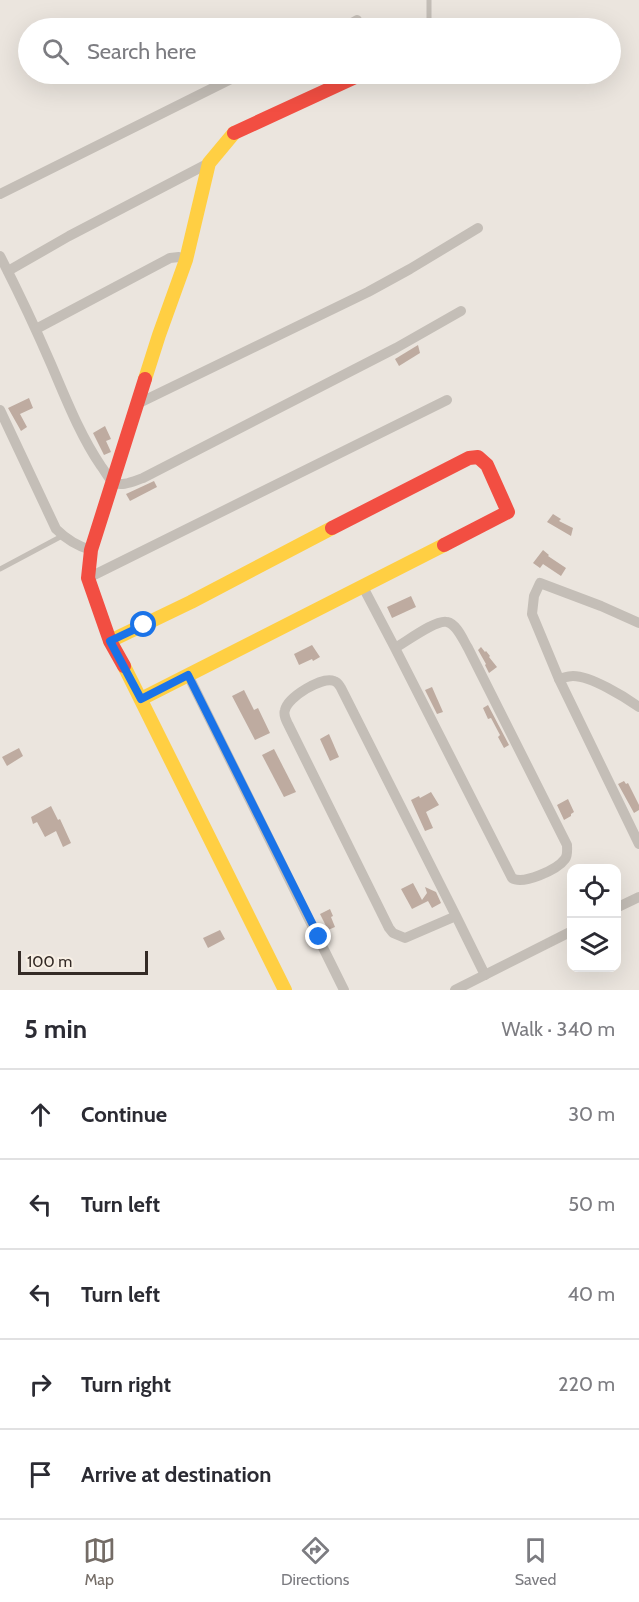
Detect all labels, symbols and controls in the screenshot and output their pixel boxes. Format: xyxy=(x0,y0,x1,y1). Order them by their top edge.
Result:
search box xyxy=(18,18,621,84)
icon: search xyxy=(39,35,72,68)
text: Search here xyxy=(87,38,196,65)
route start xyxy=(130,611,156,637)
map controls xyxy=(567,864,621,972)
button: locate xyxy=(567,864,621,918)
button: layers xyxy=(567,918,621,972)
route end xyxy=(305,923,331,949)
scale bar xyxy=(18,948,148,976)
text: 100 m xyxy=(27,952,72,971)
text: 5 min xyxy=(24,1013,87,1045)
text: Walk · 340 m xyxy=(501,1017,615,1041)
icon: ahead xyxy=(24,1098,57,1131)
text: Continue xyxy=(81,1101,167,1128)
text: 30 m xyxy=(568,1102,615,1126)
icon: left xyxy=(24,1188,57,1221)
text: Turn left xyxy=(81,1191,160,1218)
text: 50 m xyxy=(568,1192,615,1216)
icon: left xyxy=(24,1278,57,1311)
text: Turn left xyxy=(81,1281,160,1308)
text: 40 m xyxy=(567,1282,615,1306)
icon: right xyxy=(24,1368,57,1401)
text: Turn right xyxy=(81,1371,171,1398)
text: 220 m xyxy=(558,1372,615,1396)
icon: arrive xyxy=(24,1458,57,1491)
text: Arrive at destination xyxy=(81,1461,271,1488)
tab: Map xyxy=(83,1534,116,1589)
tab: Directions xyxy=(281,1534,349,1589)
tab: Saved xyxy=(515,1534,556,1589)

